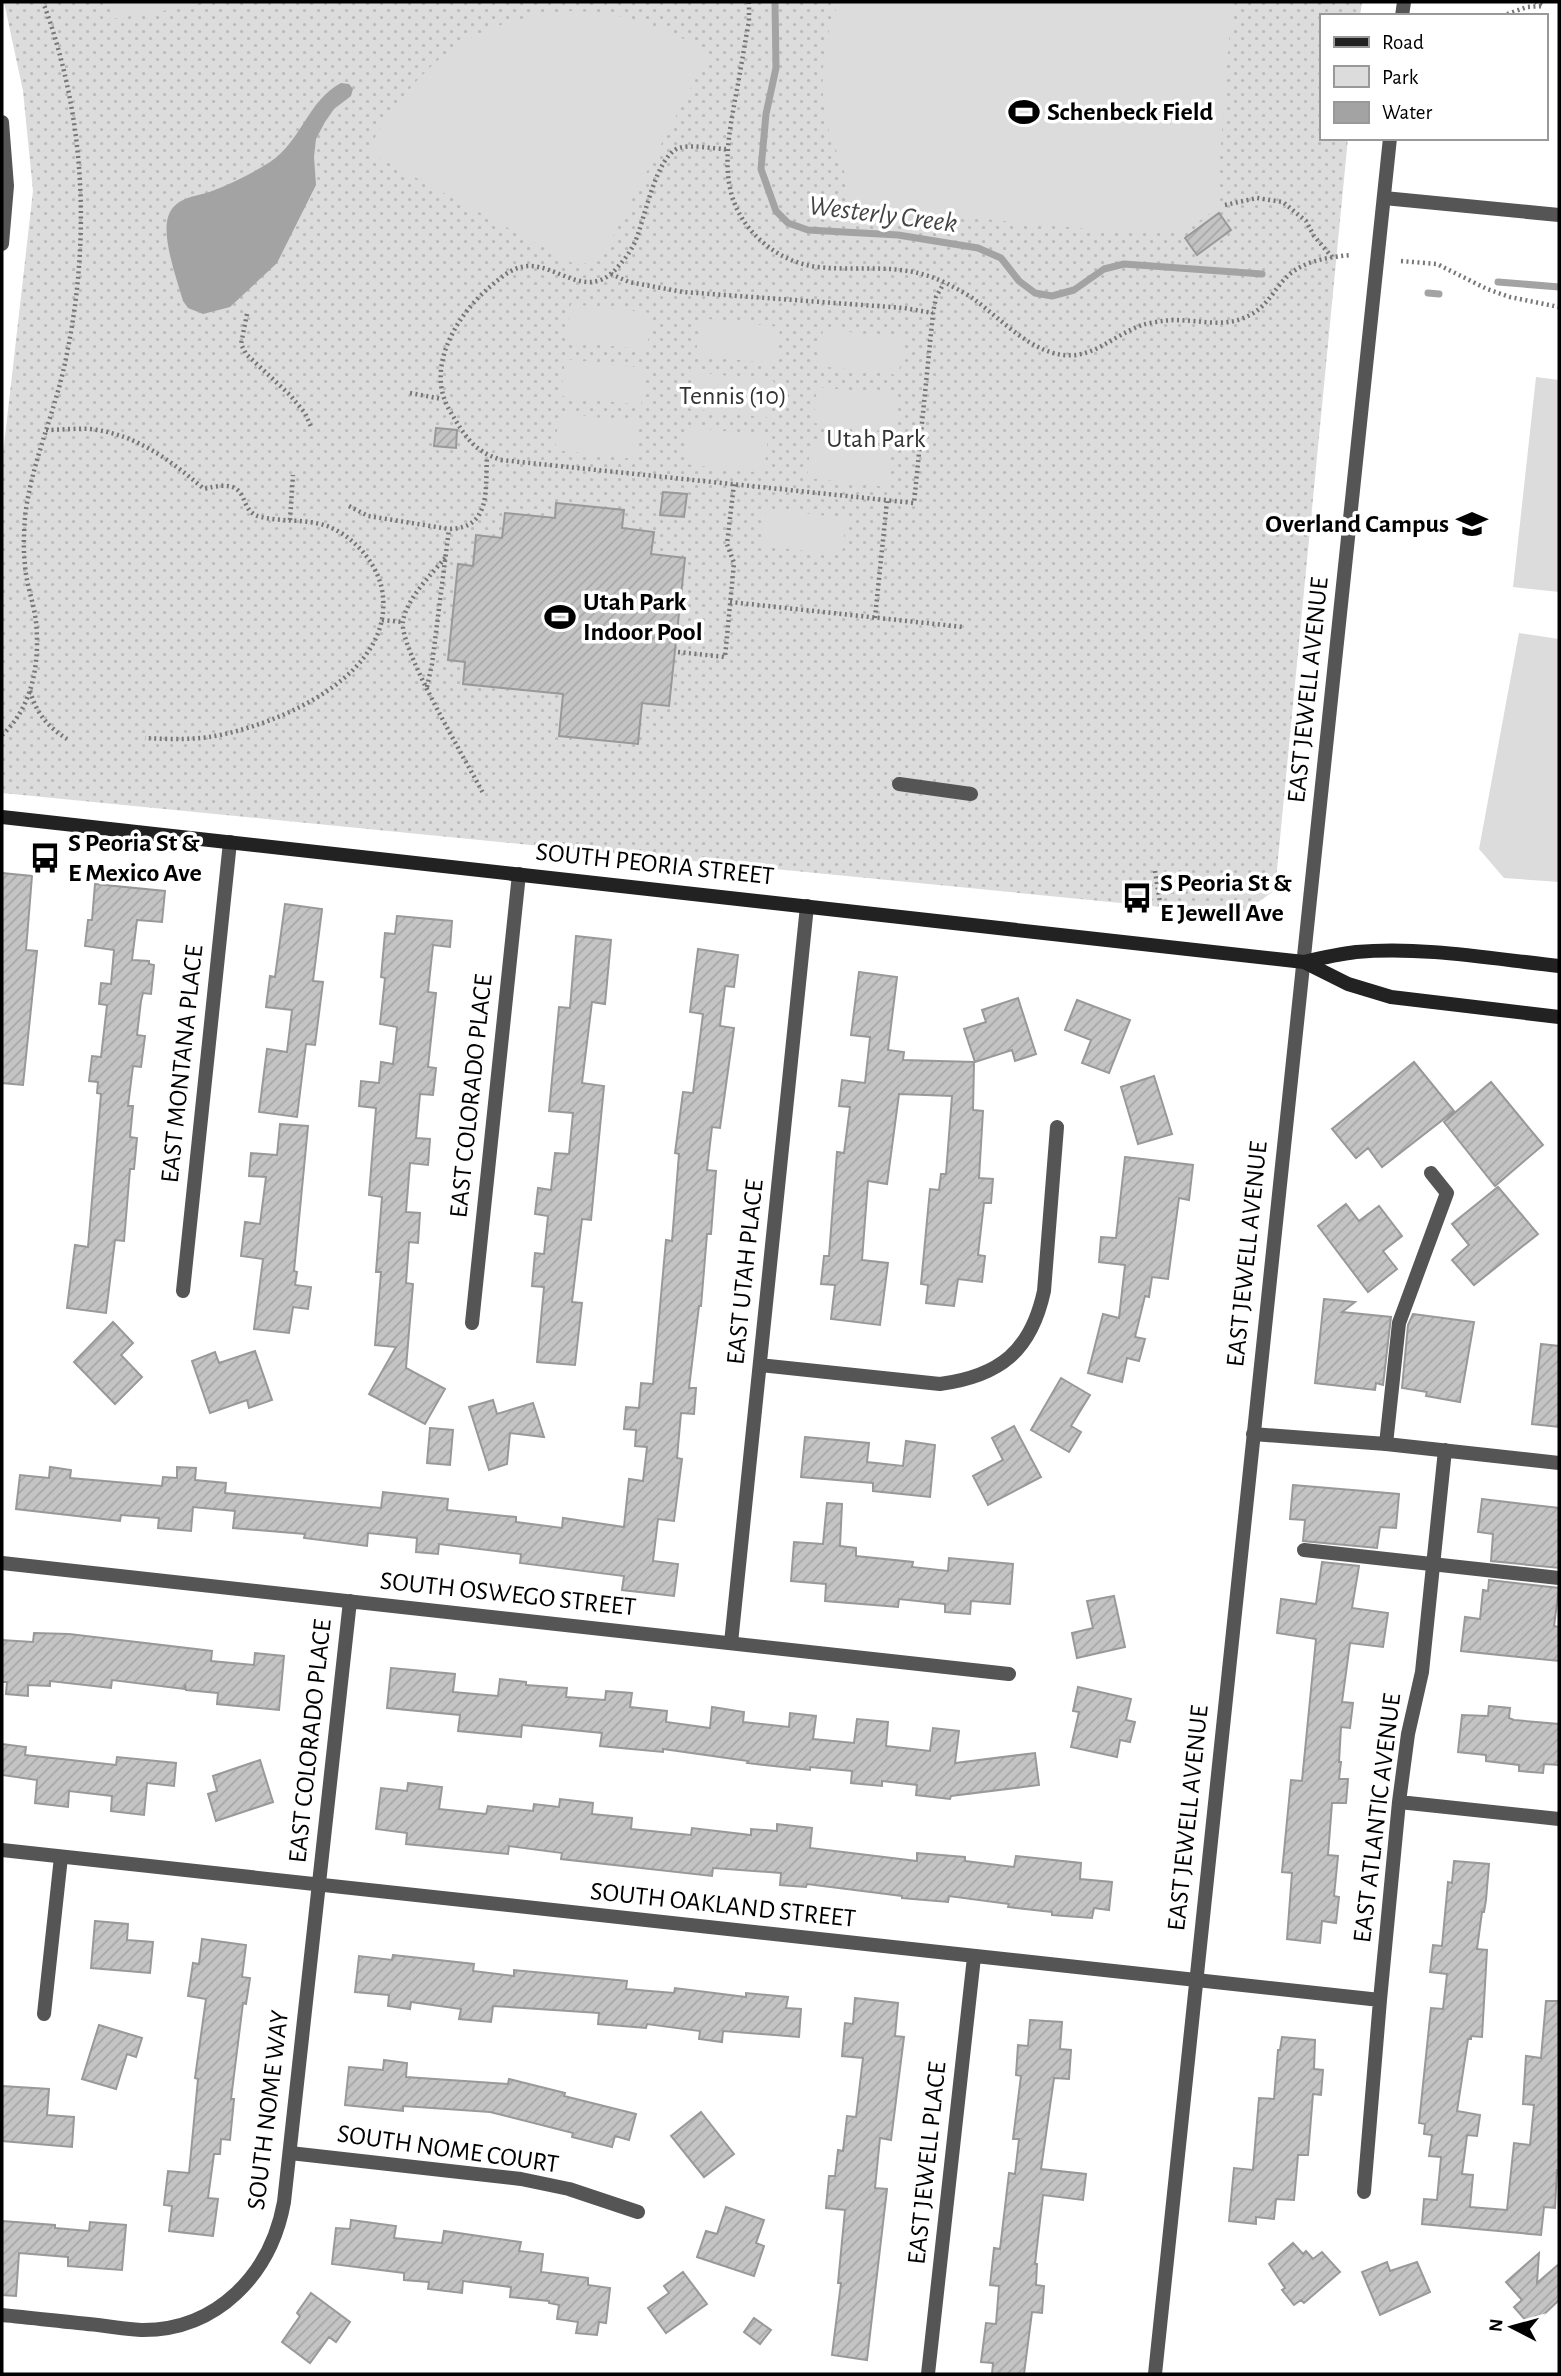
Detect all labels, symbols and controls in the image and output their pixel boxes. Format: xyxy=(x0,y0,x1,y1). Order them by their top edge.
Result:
legend xyxy=(1320,14,1547,140)
text: Road xyxy=(1382,32,1424,53)
text: Park xyxy=(1382,67,1419,88)
sports icon: Schenbeck Field xyxy=(1007,95,1041,129)
place label: Schenbeck Field xyxy=(1047,99,1214,125)
text: Water xyxy=(1382,102,1432,123)
water label: Westerly Creek xyxy=(807,192,959,238)
park label: Tennis (10) xyxy=(679,383,787,409)
park label: Utah Park xyxy=(826,426,926,452)
school or university icon: Overland Campus xyxy=(1455,507,1489,541)
place label: Overland Campus xyxy=(1265,511,1449,537)
street label: EAST JEWELL AVENUE xyxy=(1283,576,1333,804)
place label: Utah Park Indoor Pool xyxy=(583,589,703,645)
sports icon: Utah Park Indoor Pool xyxy=(543,600,577,634)
place label: S Peoria St & E Mexico Ave xyxy=(68,830,202,886)
street label: SOUTH PEORIA STREET xyxy=(535,839,776,889)
bus stop icon: S Peoria St & E Mexico Ave xyxy=(28,841,62,875)
place label: S Peoria St & E Jewell Ave xyxy=(1160,870,1292,926)
bus stop icon: S Peoria St & E Jewell Ave xyxy=(1120,881,1154,915)
street label: EAST MONTANA PLACE xyxy=(157,944,207,1184)
street label: EAST COLORADO PLACE xyxy=(445,973,497,1219)
street label: EAST JEWELL AVENUE xyxy=(1222,1140,1272,1368)
street label: EAST UTAH PLACE xyxy=(722,1178,768,1366)
street label: SOUTH OSWEGO STREET xyxy=(379,1568,638,1620)
street label: EAST COLORADO PLACE xyxy=(284,1618,336,1864)
street label: EAST ATLANTIC AVENUE xyxy=(1349,1692,1405,1944)
street label: EAST JEWELL AVENUE xyxy=(1163,1704,1213,1932)
street label: SOUTH OAKLAND STREET xyxy=(589,1878,857,1932)
street label: SOUTH NOME WAY xyxy=(243,2008,293,2211)
street label: EAST JEWELL PLACE xyxy=(903,2060,951,2266)
street label: SOUTH NOME COURT xyxy=(336,2121,561,2177)
north arrow xyxy=(1477,2292,1547,2362)
text: N xyxy=(1486,2318,1507,2333)

